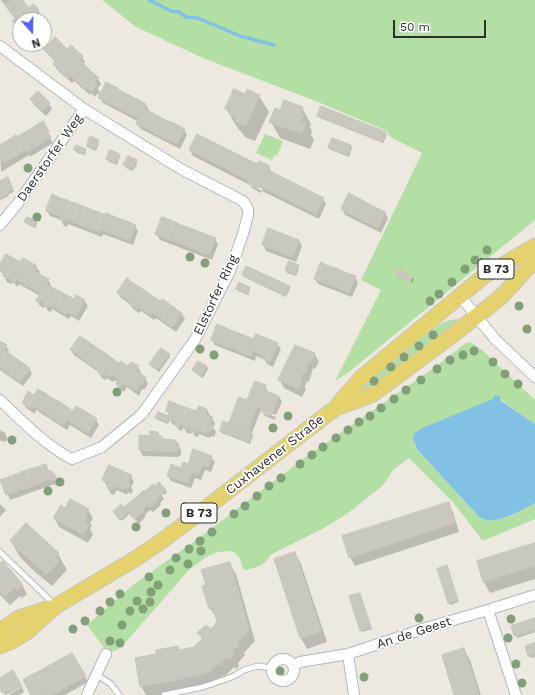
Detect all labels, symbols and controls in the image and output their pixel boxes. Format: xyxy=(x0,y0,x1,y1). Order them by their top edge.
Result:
north arrow xyxy=(12,12,52,52)
scale bar xyxy=(395,12,488,38)
text: 50 m xyxy=(400,20,430,34)
text: N xyxy=(30,35,42,50)
street label: Daerstorfer Weg xyxy=(14,111,86,205)
street label: Elstorfer Ring xyxy=(191,252,241,338)
road number: B 73 xyxy=(478,259,514,279)
street label: Cuxhavener Straße xyxy=(223,412,327,498)
road number: B 73 xyxy=(181,503,217,523)
street label: An de Geest xyxy=(375,614,453,652)

